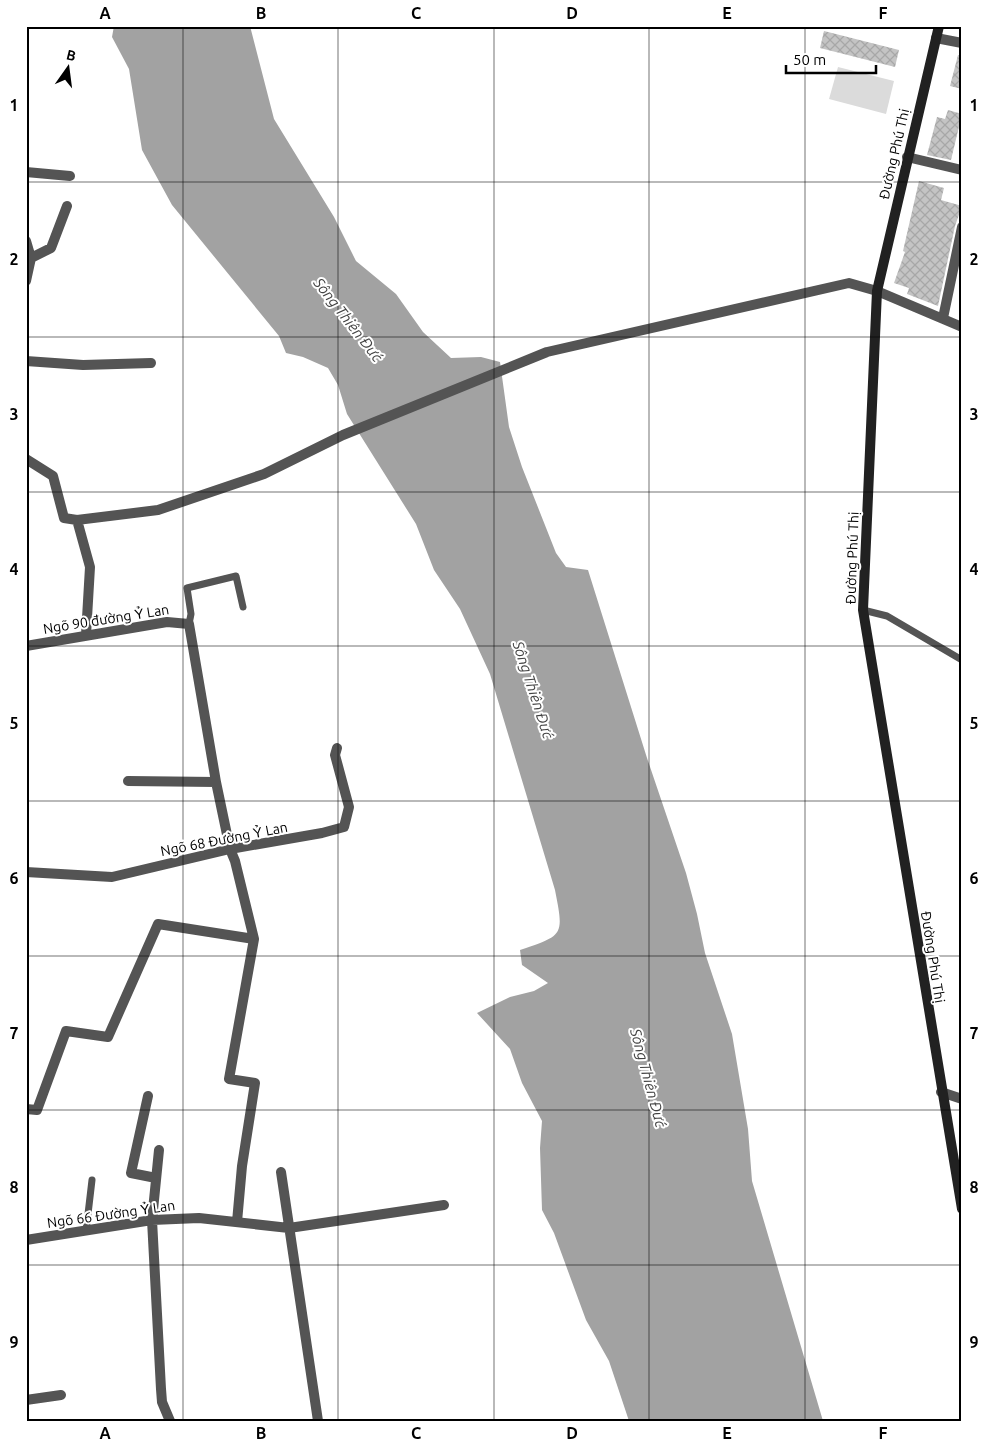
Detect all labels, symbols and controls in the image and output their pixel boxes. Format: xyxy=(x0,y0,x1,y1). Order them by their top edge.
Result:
text: A xyxy=(99,4,111,22)
text: B xyxy=(256,4,266,22)
text: C xyxy=(411,4,421,22)
text: D xyxy=(566,4,578,22)
text: E xyxy=(722,4,732,22)
text: F xyxy=(879,4,888,22)
north arrow xyxy=(42,42,92,92)
scale bar xyxy=(786,42,876,74)
text: B xyxy=(65,46,78,64)
text: 50 m xyxy=(793,51,826,68)
text: 1 xyxy=(9,96,19,114)
text: 1 xyxy=(969,96,979,114)
street label: Đường Phú Thị xyxy=(876,107,912,201)
text: 2 xyxy=(9,250,19,268)
text: 2 xyxy=(969,250,979,268)
water label: Sông Thiên Đức xyxy=(310,274,386,365)
text: 3 xyxy=(9,405,19,423)
text: 3 xyxy=(969,405,979,423)
street label: Đường Phú Thị xyxy=(842,511,862,605)
text: 4 xyxy=(9,560,19,578)
text: 4 xyxy=(969,560,979,578)
street label: Ngõ 90 đường Ỷ Lan xyxy=(42,601,170,637)
water label: Sông Thiên Đức xyxy=(509,638,557,741)
text: 5 xyxy=(9,714,19,732)
text: 5 xyxy=(969,714,979,732)
street label: Ngõ 68 Đường Ỷ Lan xyxy=(159,819,289,859)
text: 6 xyxy=(9,869,19,887)
text: 6 xyxy=(969,869,979,887)
street label: Đường Phú Thị xyxy=(918,910,948,1004)
text: 7 xyxy=(9,1024,19,1042)
text: 7 xyxy=(969,1024,979,1042)
water label: Sông Thiên Đức xyxy=(627,1026,670,1129)
text: 8 xyxy=(9,1178,19,1196)
text: 8 xyxy=(969,1178,979,1196)
street label: Ngõ 66 Đường Ỷ Lan xyxy=(46,1197,176,1231)
text: 9 xyxy=(9,1333,19,1351)
text: 9 xyxy=(969,1333,979,1351)
text: A xyxy=(99,1424,111,1442)
text: B xyxy=(256,1424,266,1442)
text: C xyxy=(411,1424,421,1442)
text: D xyxy=(566,1424,578,1442)
text: E xyxy=(722,1424,732,1442)
text: F xyxy=(879,1424,888,1442)

